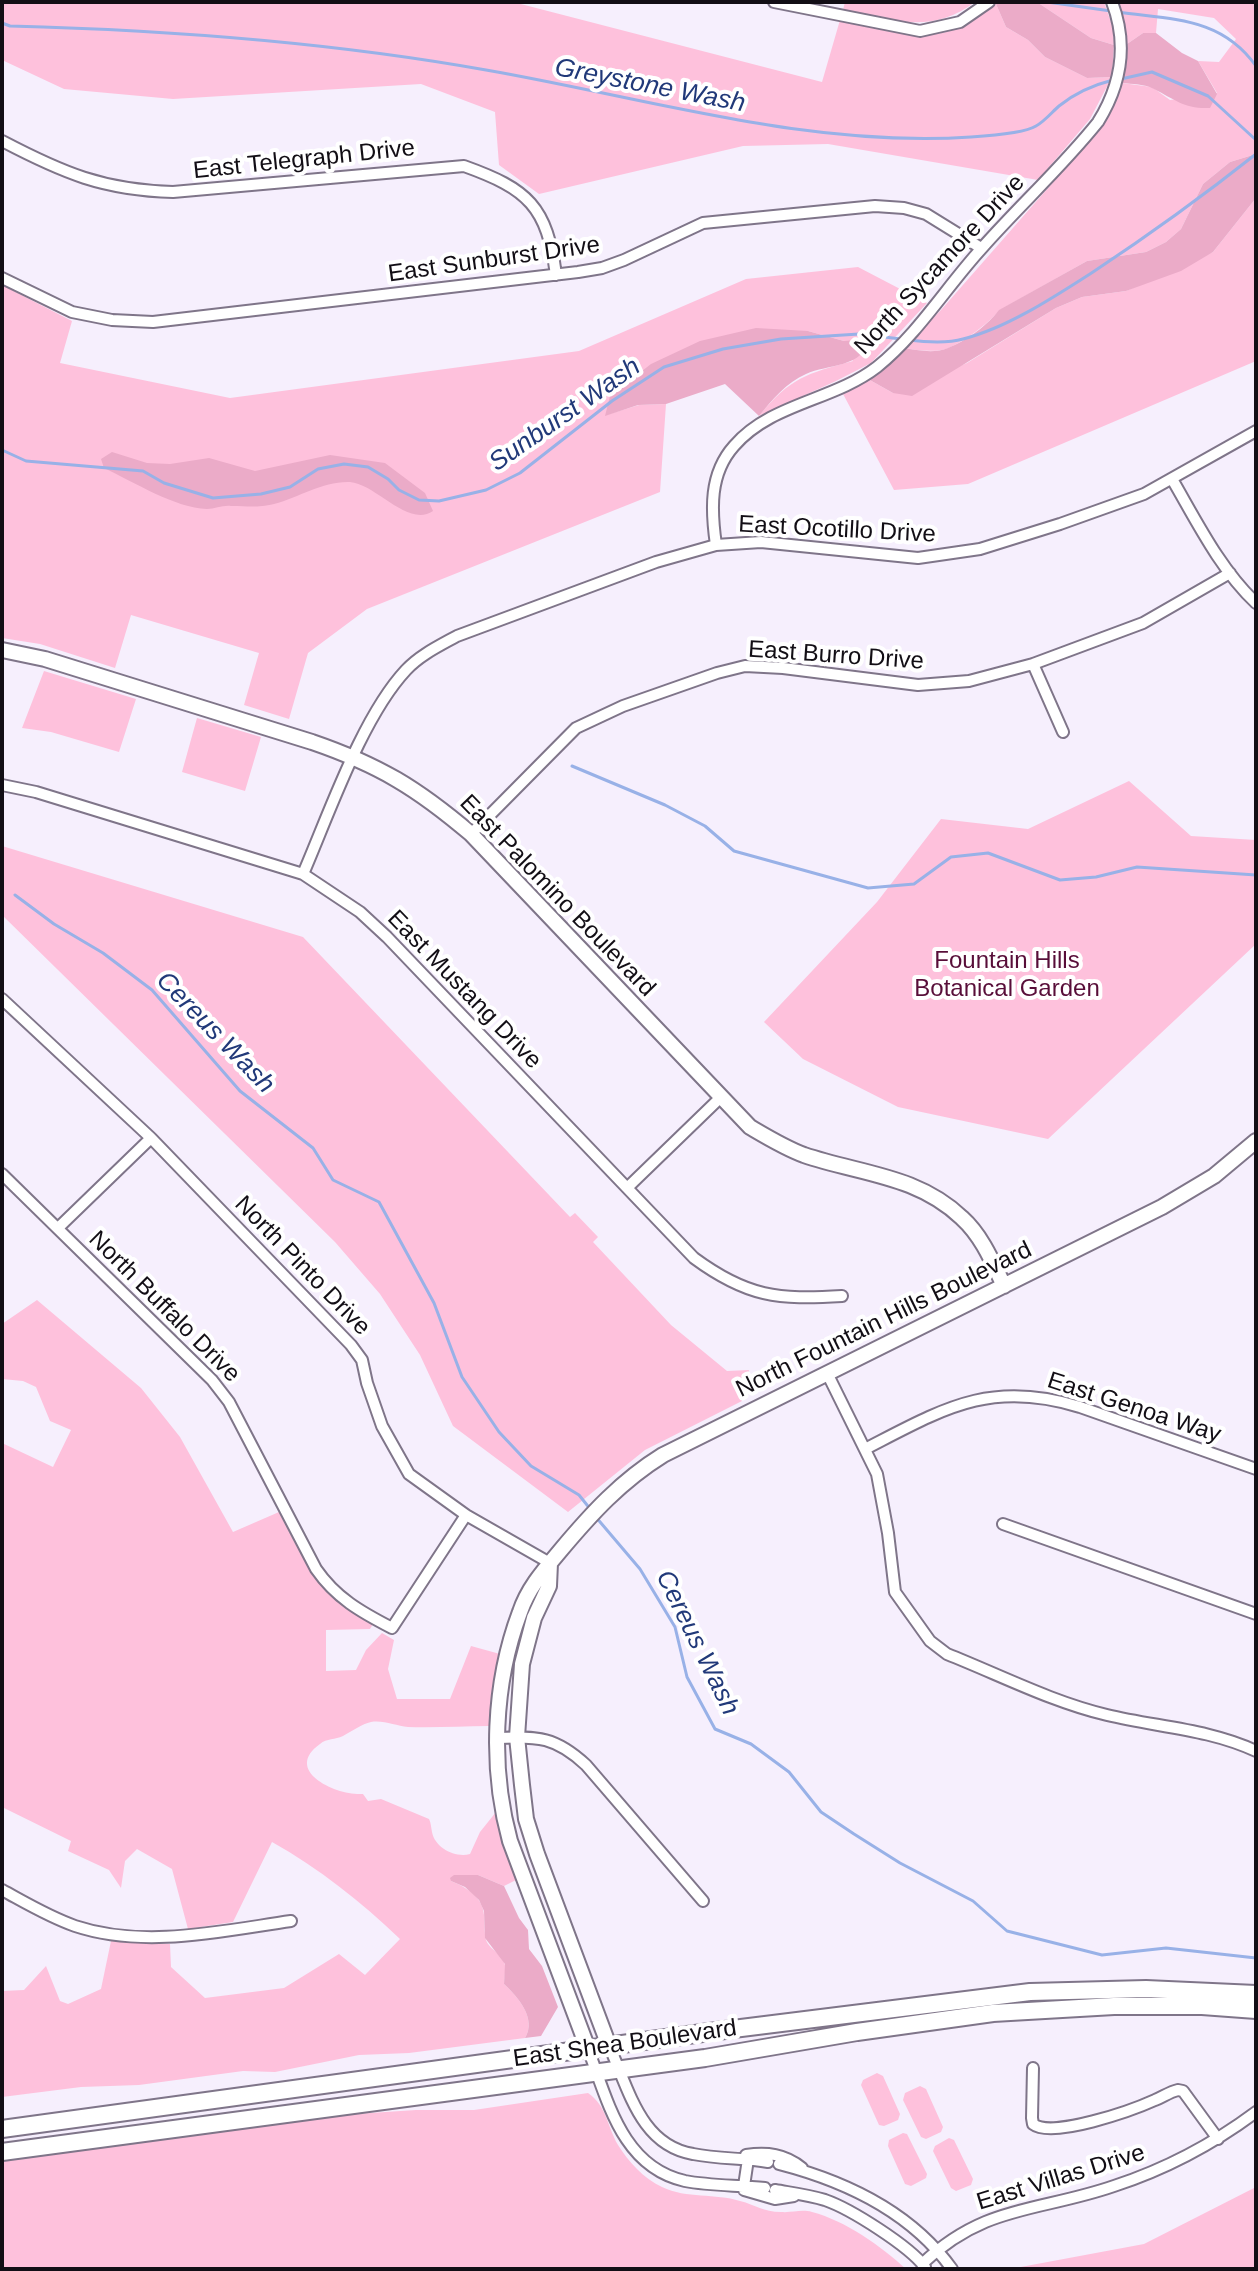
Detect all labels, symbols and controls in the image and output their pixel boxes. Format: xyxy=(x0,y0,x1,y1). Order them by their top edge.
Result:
water label: Greystone Wash xyxy=(552,52,748,120)
street label: East Telegraph Drive xyxy=(192,134,416,186)
street label: North Sycamore Drive xyxy=(849,169,1031,361)
street label: East Sunburst Drive xyxy=(386,231,602,289)
water label: Sunburst Wash xyxy=(483,351,647,479)
street label: East Ocotillo Drive xyxy=(738,510,936,550)
street label: East Burro Drive xyxy=(747,635,925,677)
street label: East Palomino Boulevard xyxy=(453,789,661,1003)
street label: East Mustang Drive xyxy=(381,905,547,1075)
park label: Fountain Hills Botanical Garden xyxy=(914,947,1100,1003)
water label: Cereus Wash xyxy=(149,966,281,1100)
street label: North Pinto Drive xyxy=(228,1190,376,1342)
street label: North Buffalo Drive xyxy=(82,1225,246,1389)
street label: North Fountain Hills Boulevard xyxy=(731,1236,1037,1404)
street label: East Genoa Way xyxy=(1044,1366,1224,1450)
water label: Cereus Wash xyxy=(649,1566,745,1720)
street label: East Shea Boulevard xyxy=(511,2014,739,2074)
street label: East Villas Drive xyxy=(973,2139,1149,2217)

